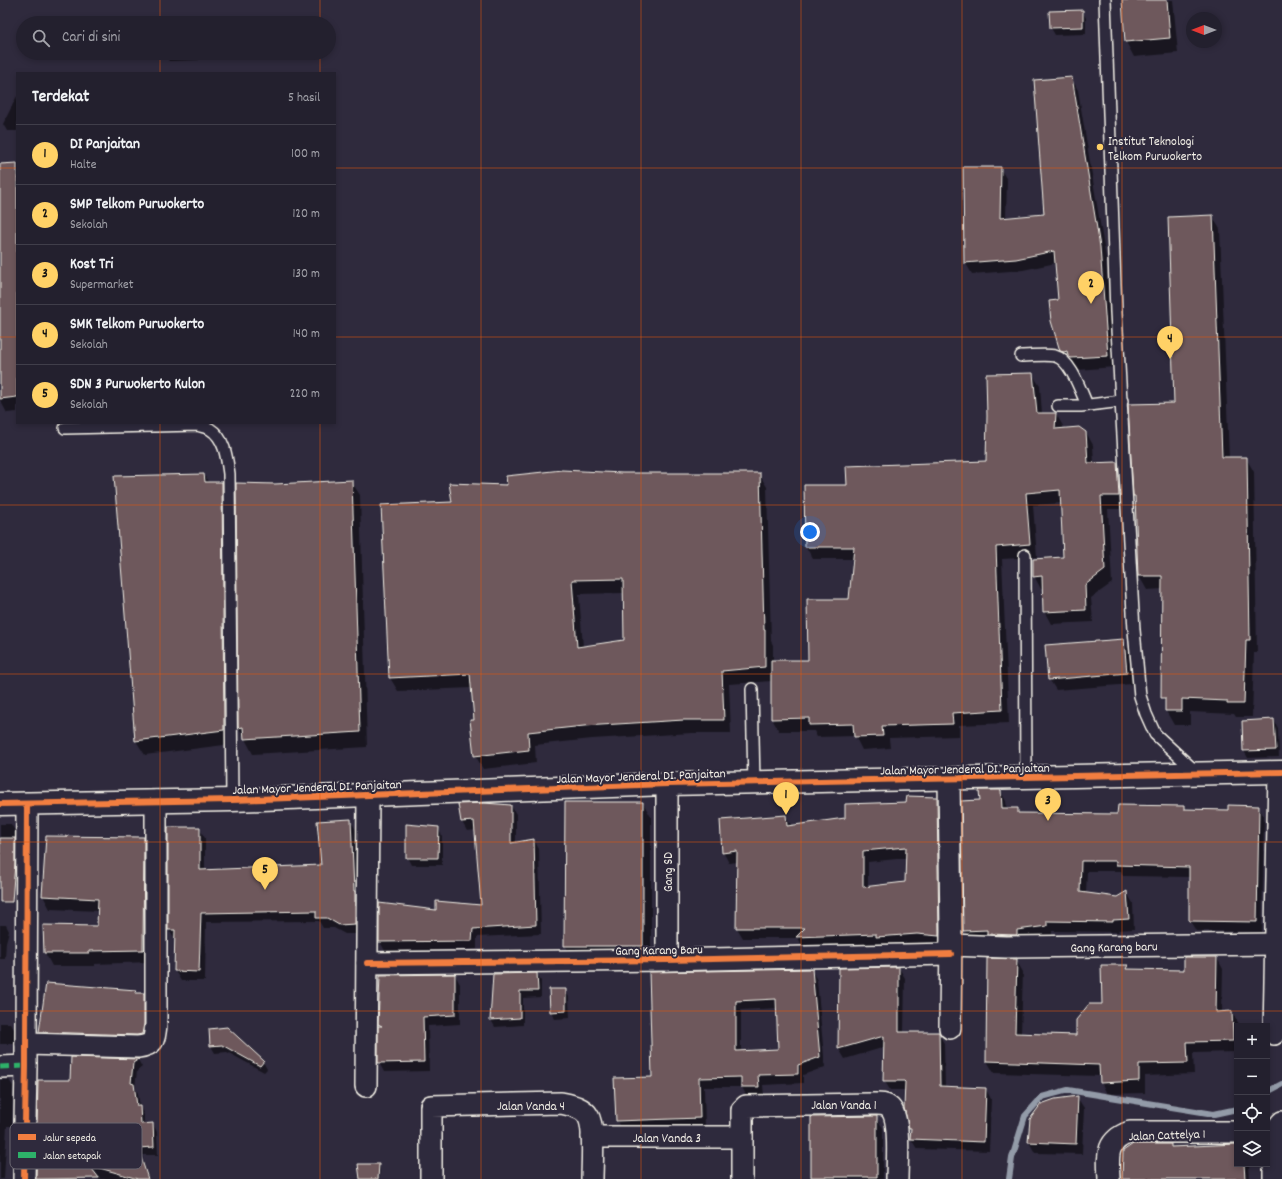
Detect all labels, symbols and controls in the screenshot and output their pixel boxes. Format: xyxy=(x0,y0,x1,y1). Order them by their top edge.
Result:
north arrow xyxy=(1186,12,1222,48)
search box xyxy=(16,16,336,60)
icon: search xyxy=(30,27,52,49)
text: Cari di sini xyxy=(62,27,120,49)
text: Terdekat xyxy=(32,86,89,110)
text: 5 hasil xyxy=(288,89,320,108)
place label: Institut Teknologi Telkom Purwokerto xyxy=(1108,133,1202,167)
text: DI Panjaitan xyxy=(70,134,140,156)
marker: Institut Teknologi Telkom Purwokerto xyxy=(1095,142,1105,152)
text: 1 xyxy=(44,145,46,164)
text: 100 m xyxy=(291,145,320,164)
text: Halte xyxy=(70,156,96,175)
text: SMP Telkom Purwokerto xyxy=(70,194,204,216)
text: 2 xyxy=(42,205,48,224)
text: 120 m xyxy=(292,205,320,224)
text: Sekolah xyxy=(70,216,108,235)
text: Kost Tri xyxy=(70,254,113,276)
text: 3 xyxy=(42,265,48,284)
text: 130 m xyxy=(292,265,320,284)
pin: 2 xyxy=(1078,271,1104,304)
text: Supermarket xyxy=(70,276,134,295)
text: SMK Telkom Purwokerto xyxy=(70,314,204,336)
text: 4 xyxy=(42,325,48,344)
text: 140 m xyxy=(293,325,320,344)
pin: 4 xyxy=(1157,326,1183,359)
text: Sekolah xyxy=(70,336,108,355)
text: SDN 3 Purwokerto Kulon xyxy=(70,374,205,396)
text: 5 xyxy=(42,385,48,404)
text: 220 m xyxy=(290,385,320,404)
text: Sekolah xyxy=(70,396,108,415)
your location xyxy=(800,522,820,542)
street label: Jalan Mayor Jenderal DI. Panjaitan xyxy=(880,760,1050,781)
street label: Jalan Mayor Jenderal DI. Panjaitan xyxy=(556,765,726,790)
street label: Jalan Mayor Jenderal DI. Panjaitan xyxy=(232,776,402,801)
pin: 1 xyxy=(773,782,799,815)
pin: 3 xyxy=(1035,788,1061,821)
street label: Gang SD xyxy=(660,852,679,892)
pin: 5 xyxy=(252,857,278,890)
street label: Gang Karang baru xyxy=(1070,938,1158,959)
street label: Gang Karang Baru xyxy=(615,941,703,962)
map controls xyxy=(1234,1023,1270,1167)
button: + xyxy=(1234,1023,1270,1059)
button: − xyxy=(1234,1059,1270,1095)
button: locate xyxy=(1234,1095,1270,1131)
street label: Jalan Vanda 1 xyxy=(811,1097,877,1116)
street label: Jalan Vanda 4 xyxy=(497,1098,565,1117)
legend xyxy=(10,1123,142,1169)
street label: Jalan Cattelya 1 xyxy=(1128,1126,1206,1147)
street label: Jalan Vanda 3 xyxy=(633,1130,701,1149)
text: Jalur sepeda xyxy=(43,1131,97,1147)
button: layers xyxy=(1234,1131,1270,1167)
text: Jalan setapak xyxy=(43,1149,101,1165)

